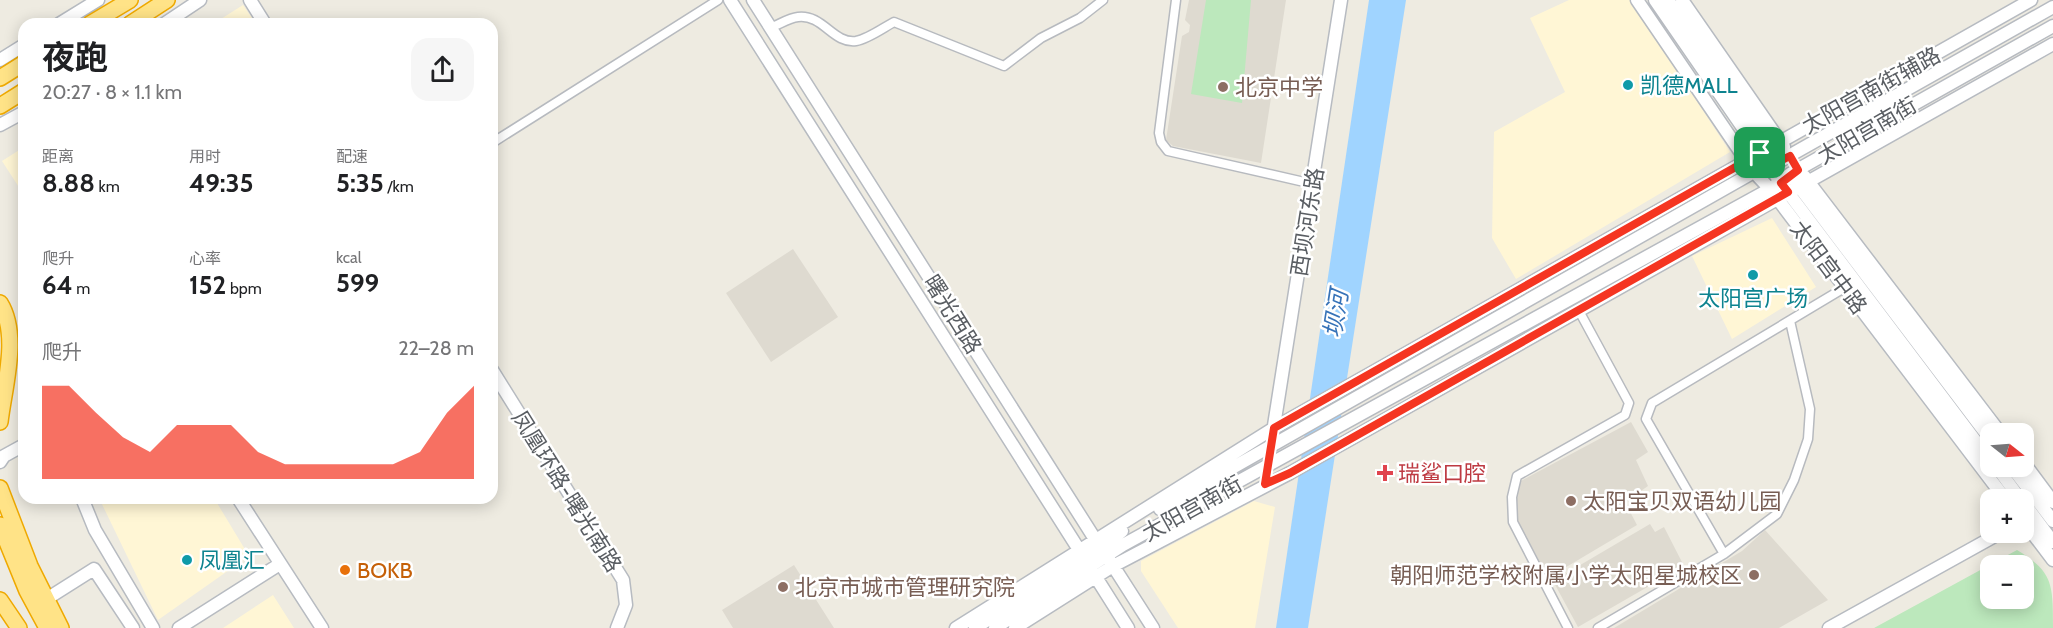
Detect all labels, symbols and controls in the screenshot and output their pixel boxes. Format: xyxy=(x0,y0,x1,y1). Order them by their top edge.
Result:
text: 夜跑 xyxy=(42,37,108,77)
button: share xyxy=(411,38,474,101)
street label: 太阳宫南街辅路 xyxy=(1797,41,1945,139)
place label: 凯德MALL xyxy=(1640,72,1737,99)
place label: 北京中学 xyxy=(1235,74,1323,101)
marker: 凯德MALL xyxy=(1621,78,1635,92)
text: 20:27 · 8 × 1.1 km xyxy=(42,80,182,104)
marker: 北京中学 xyxy=(1216,80,1230,94)
street label: 太阳宫南街 xyxy=(1813,91,1921,169)
pin xyxy=(1734,127,1785,178)
icon: arrive xyxy=(1743,136,1776,169)
text: 距离 xyxy=(42,147,74,166)
text: 用时 xyxy=(189,147,221,166)
text: 配速 xyxy=(336,147,368,166)
street label: 西坝河东路 xyxy=(1286,166,1329,279)
text: 8.88 xyxy=(42,167,95,199)
text: 49:35 xyxy=(189,167,254,199)
text: 5:35 xyxy=(336,167,384,199)
text: km xyxy=(95,177,120,196)
text: /km xyxy=(384,177,414,196)
street label: 太阳宫中路 xyxy=(1785,215,1872,319)
text: kcal xyxy=(336,248,362,267)
text: 爬升 xyxy=(42,249,74,268)
text: 心率 xyxy=(189,249,221,268)
text: 599 xyxy=(336,267,379,299)
marker: 太阳宫广场 xyxy=(1746,268,1760,282)
text: 64 xyxy=(42,269,73,301)
text: 152 xyxy=(189,269,226,301)
street label: 曙光西路 xyxy=(918,270,987,359)
text: m xyxy=(73,279,90,298)
text: bpm xyxy=(226,279,262,298)
water label: 坝河 xyxy=(1317,284,1354,340)
place label: 太阳宫广场 xyxy=(1698,285,1808,312)
text: 22–28 m xyxy=(398,336,474,360)
text: 爬升 xyxy=(42,340,82,364)
street label: 凤凰环路-曙光南路 xyxy=(506,406,627,577)
north arrow xyxy=(1980,423,2034,477)
map controls xyxy=(1980,423,2034,609)
place label: 瑞鲨口腔 xyxy=(1398,460,1486,487)
marker: 瑞鲨口腔 xyxy=(1376,464,1394,482)
street label: 太阳宫南街 xyxy=(1138,470,1247,547)
place label: 太阳宝贝双语幼儿园 xyxy=(1583,488,1781,515)
button: + xyxy=(1980,489,2034,543)
marker: 太阳宝贝双语幼儿园 xyxy=(1564,494,1578,508)
place label: 凤凰汇 xyxy=(199,547,265,574)
marker: 凤凰汇 xyxy=(180,553,194,567)
button: − xyxy=(1980,555,2034,609)
place label: BOKB xyxy=(357,557,413,584)
place label: 朝阳师范学校附属小学太阳星城校区 xyxy=(1390,562,1742,589)
marker: BOKB xyxy=(338,563,352,577)
marker: 朝阳师范学校附属小学太阳星城校区 xyxy=(1747,568,1761,582)
place label: 北京市城市管理研究院 xyxy=(795,574,1015,601)
marker: 北京市城市管理研究院 xyxy=(776,580,790,594)

